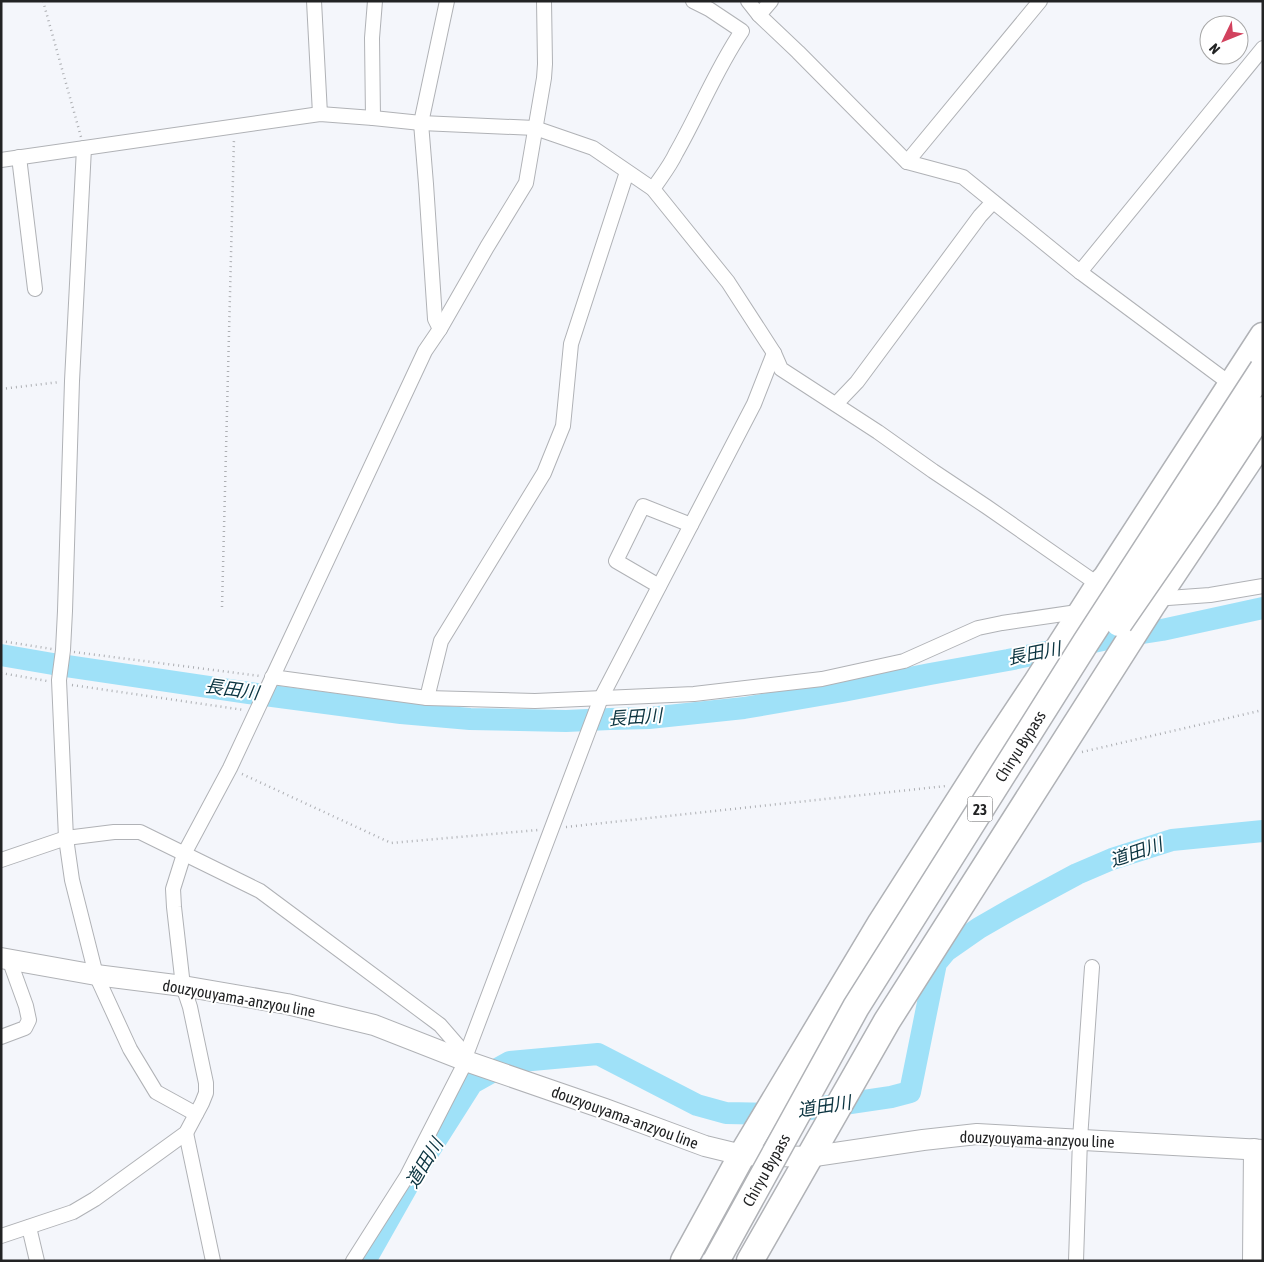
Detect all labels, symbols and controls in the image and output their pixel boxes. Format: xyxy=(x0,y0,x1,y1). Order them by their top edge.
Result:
north arrow xyxy=(1199,15,1249,65)
text: N xyxy=(1206,40,1223,57)
water label: 長田川 xyxy=(1005,637,1064,668)
water label: 長田川 xyxy=(204,675,262,703)
water label: 長田川 xyxy=(607,705,665,729)
street label: Chiryu Bypass xyxy=(991,707,1050,785)
road number: 23 xyxy=(968,796,992,822)
water label: 道田川 xyxy=(1107,833,1167,871)
street label: douzyouyama-anzyou line xyxy=(161,976,317,1021)
street label: douzyouyama-anzyou line xyxy=(549,1082,701,1153)
water label: 道田川 xyxy=(796,1091,854,1121)
street label: douzyouyama-anzyou line xyxy=(959,1127,1115,1152)
street label: Chiryu Bypass xyxy=(739,1130,794,1210)
water label: 道田川 xyxy=(401,1133,448,1192)

